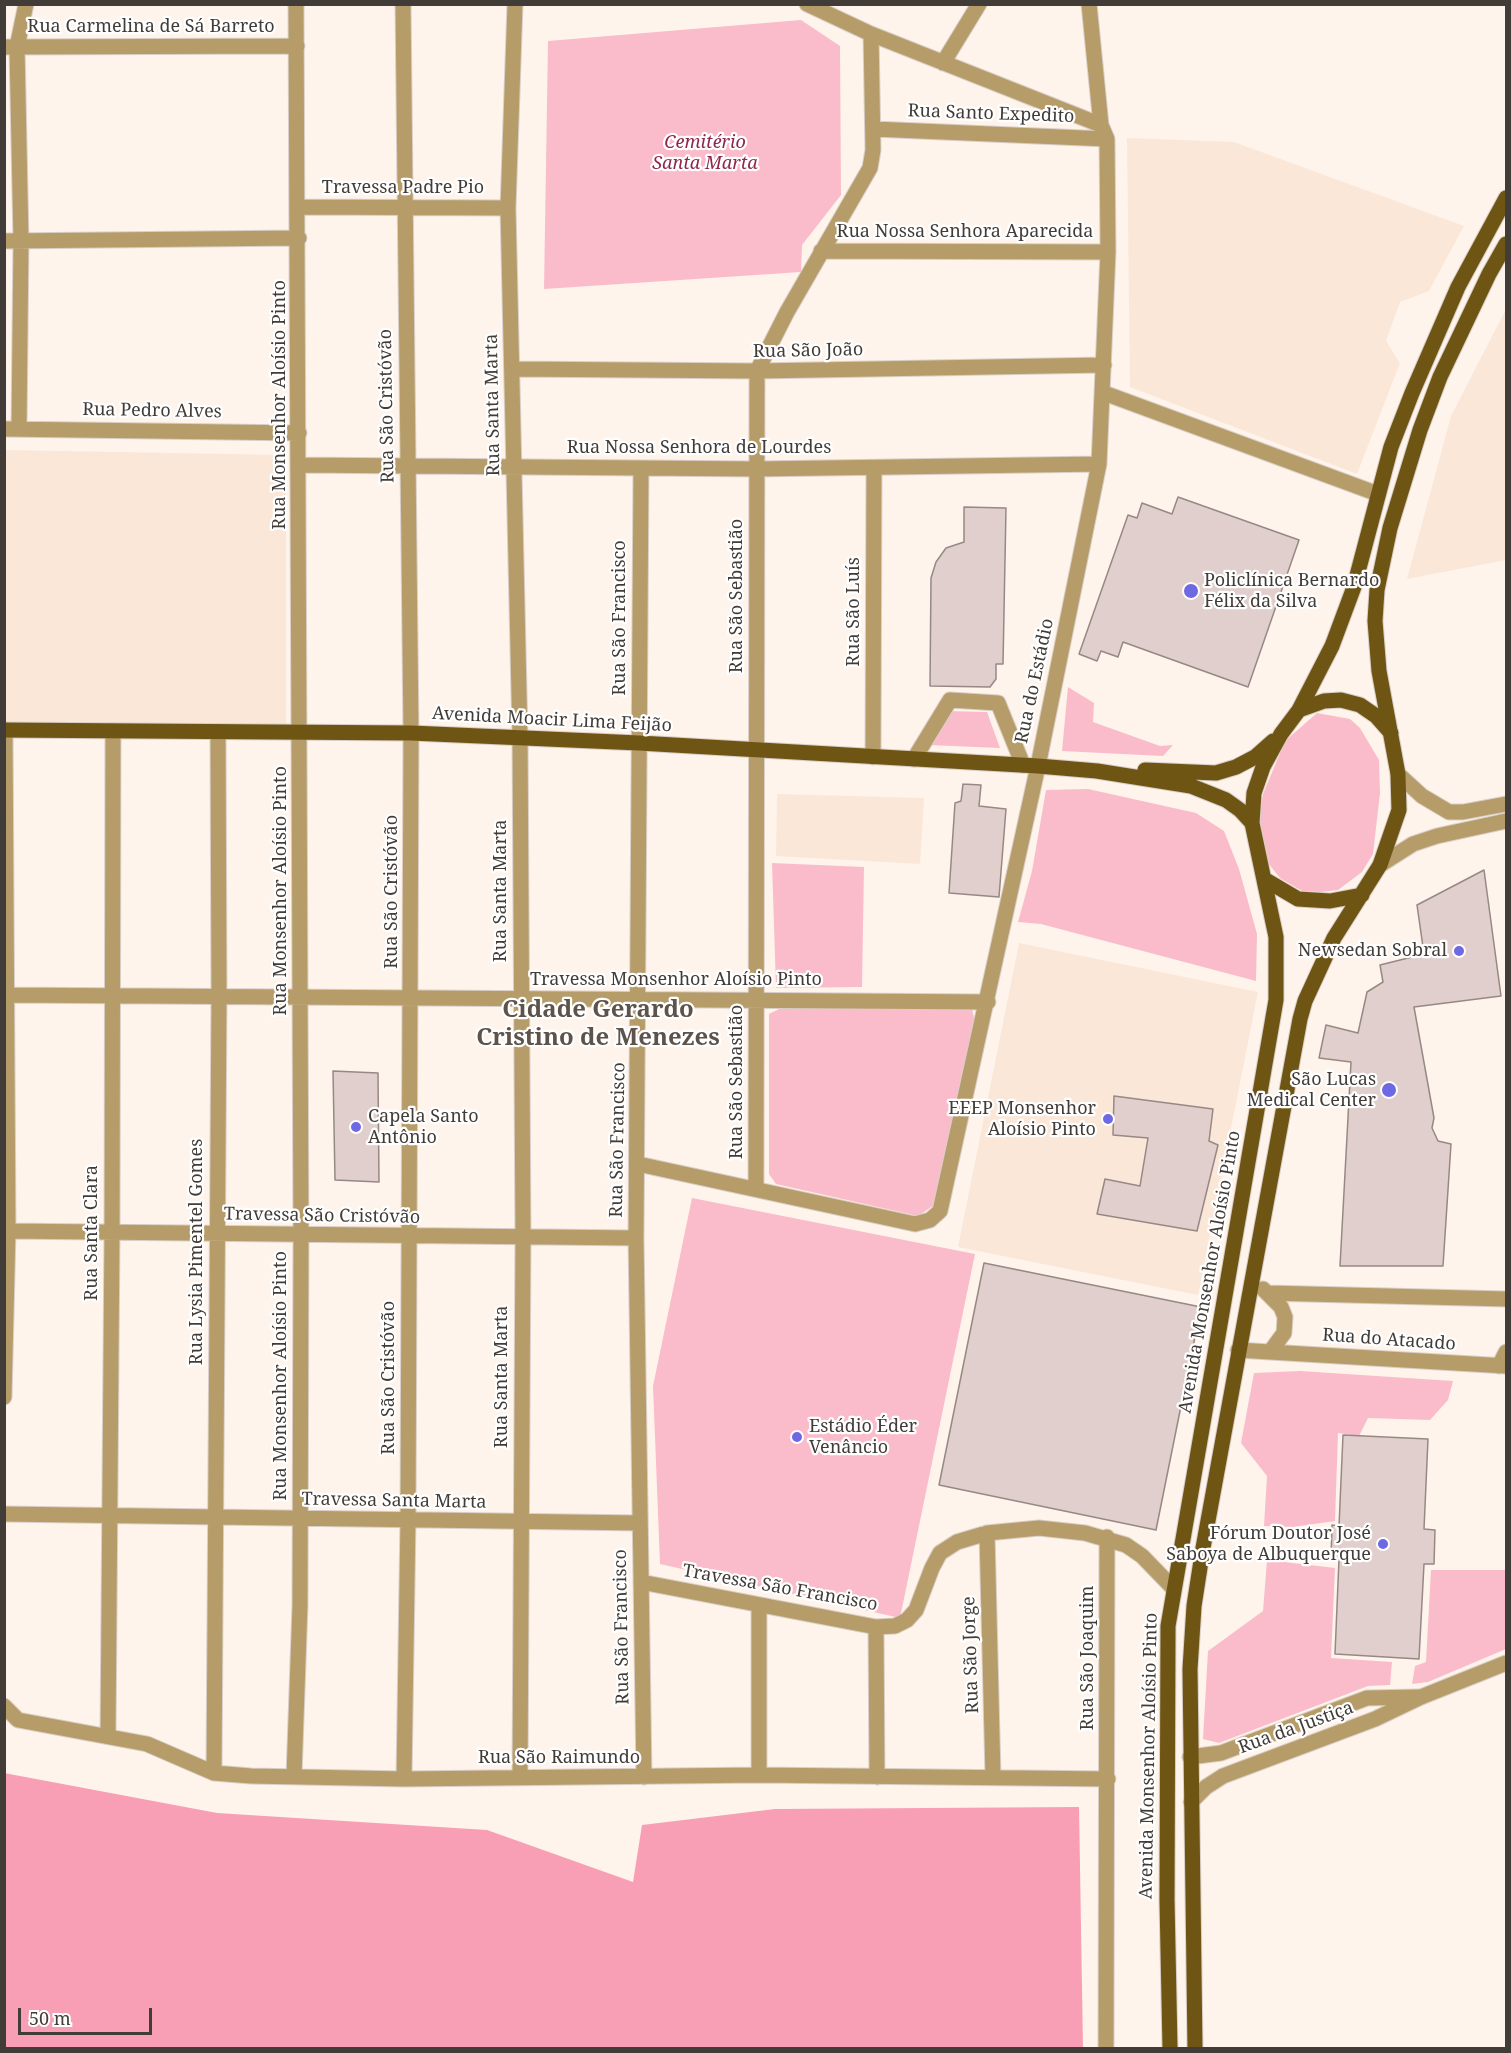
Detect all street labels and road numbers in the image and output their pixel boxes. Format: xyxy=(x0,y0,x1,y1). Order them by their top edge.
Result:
street label: Rua Carmelina de Sá Barreto xyxy=(27,16,275,38)
street label: Rua Santo Expedito xyxy=(907,100,1075,128)
street label: Travessa Padre Pio xyxy=(322,177,484,199)
street label: Rua Nossa Senhora Aparecida xyxy=(837,221,1093,243)
street label: Rua Monsenhor Aloísio Pinto xyxy=(269,280,291,530)
street label: Rua São Cristóvão xyxy=(375,329,399,483)
street label: Rua Santa Marta xyxy=(481,333,505,477)
street label: Rua São João xyxy=(753,339,863,363)
street label: Rua Pedro Alves xyxy=(82,399,222,423)
street label: Rua Nossa Senhora de Lourdes xyxy=(567,437,831,459)
street label: Rua São Sebastião xyxy=(726,519,748,673)
street label: Rua São Francisco xyxy=(609,540,631,696)
street label: Rua São Luís xyxy=(843,557,865,667)
street label: Rua do Estádio xyxy=(1011,617,1059,745)
street label: Avenida Moacir Lima Feijão xyxy=(432,703,672,737)
street label: Rua Monsenhor Aloísio Pinto xyxy=(270,766,292,1016)
street label: Rua São Cristóvão xyxy=(381,815,403,969)
street label: Rua Santa Marta xyxy=(490,820,512,962)
street label: Travessa Monsenhor Aloísio Pinto xyxy=(530,969,822,991)
street label: Rua São Sebastião xyxy=(726,1005,748,1159)
street label: Rua São Francisco xyxy=(606,1062,630,1218)
street label: Avenida Monsenhor Aloísio Pinto xyxy=(1174,1129,1246,1415)
street label: Rua Lysia Pimentel Gomes xyxy=(186,1139,208,1365)
street label: Rua Santa Clara xyxy=(81,1165,103,1301)
street label: Travessa São Cristóvão xyxy=(224,1203,420,1229)
street label: Rua Monsenhor Aloísio Pinto xyxy=(270,1251,292,1501)
street label: Rua São Cristóvão xyxy=(378,1301,400,1455)
street label: Rua Santa Marta xyxy=(491,1306,513,1448)
street label: Rua do Atacado xyxy=(1322,1325,1456,1355)
street label: Travessa Santa Marta xyxy=(301,1489,487,1513)
street label: Rua São Francisco xyxy=(610,1549,634,1705)
street label: Travessa São Francisco xyxy=(681,1560,879,1616)
street label: Rua São Joaquim xyxy=(1077,1585,1099,1731)
street label: Rua São Jorge xyxy=(958,1596,984,1714)
street label: Avenida Monsenhor Aloísio Pinto xyxy=(1136,1613,1162,1899)
street label: Rua da Justiça xyxy=(1235,1697,1357,1759)
street label: Rua São Raimundo xyxy=(478,1747,640,1769)

